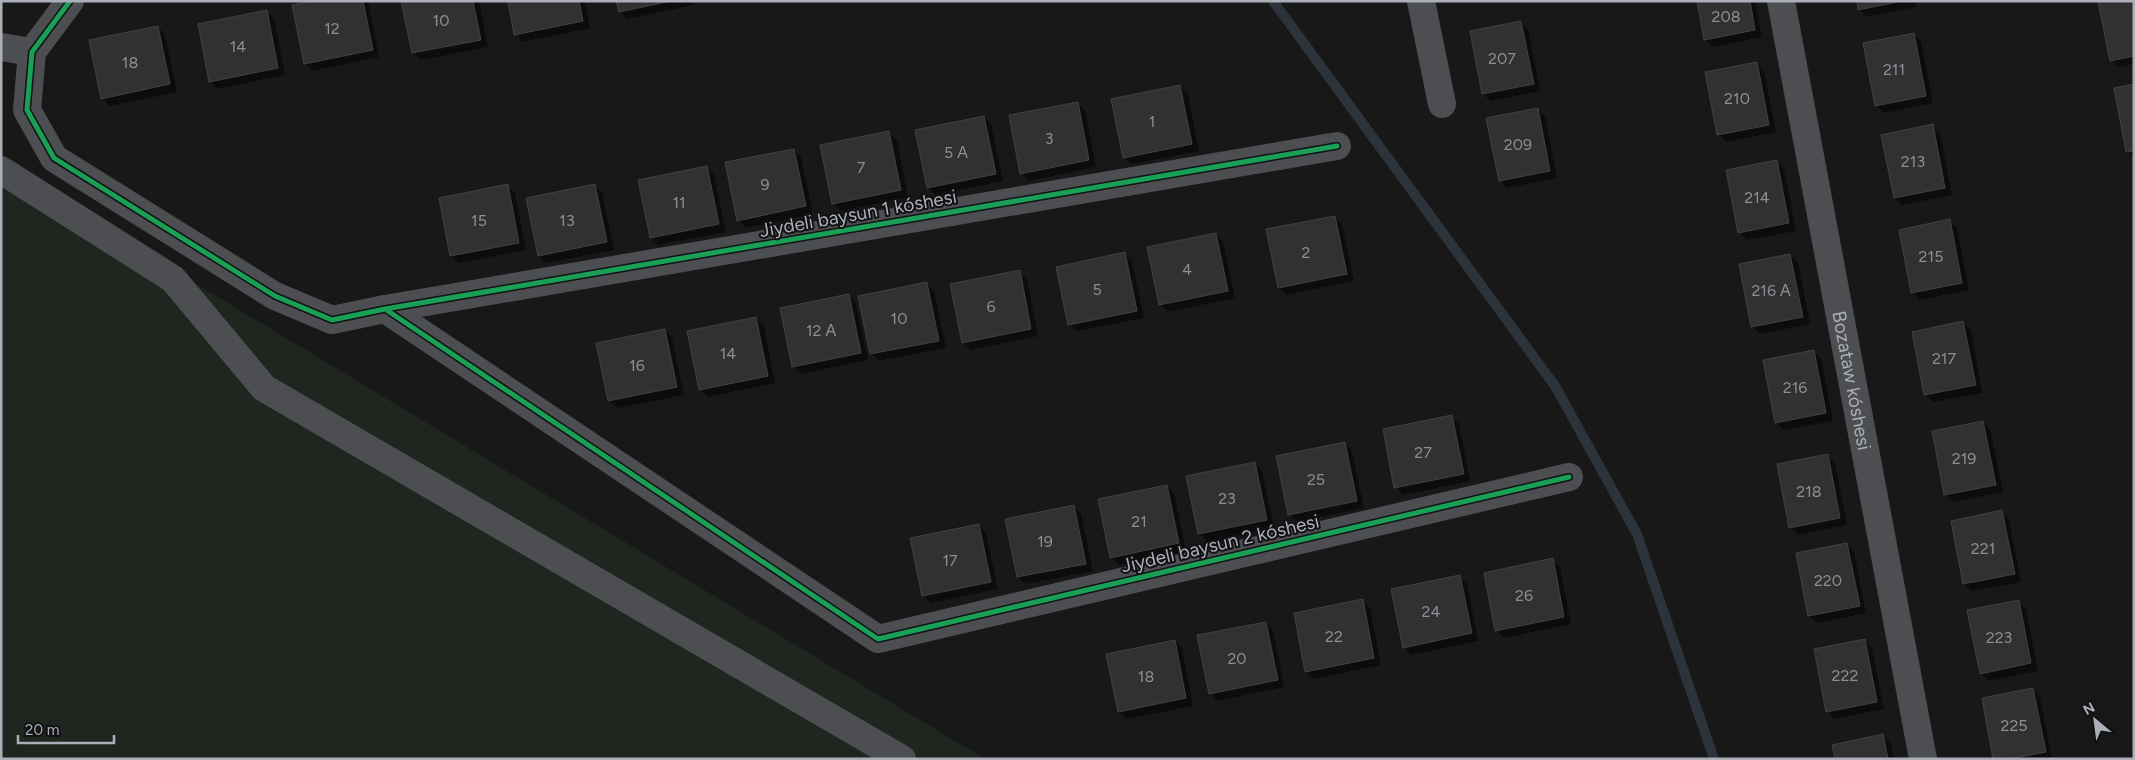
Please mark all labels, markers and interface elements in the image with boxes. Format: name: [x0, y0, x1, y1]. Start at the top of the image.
house number: 208: [1711, 7, 1741, 26]
house number: 10: [433, 11, 449, 30]
house number: 12: [324, 19, 340, 38]
house number: 14: [230, 37, 246, 56]
house number: 207: [1488, 49, 1516, 68]
house number: 18: [122, 53, 138, 72]
house number: 211: [1883, 60, 1905, 79]
house number: 210: [1724, 89, 1750, 108]
house number: 1: [1149, 112, 1155, 131]
house number: 3: [1045, 129, 1053, 148]
house number: 209: [1504, 135, 1532, 154]
house number: 5 А: [944, 143, 968, 162]
house number: 213: [1901, 152, 1925, 171]
house number: 7: [857, 158, 866, 177]
house number: 9: [760, 175, 770, 194]
street label: Jiydeli baysun 1 kóshesi: [758, 185, 958, 242]
house number: 214: [1744, 188, 1770, 207]
house number: 11: [672, 193, 686, 212]
house number: 15: [471, 211, 487, 230]
house number: 13: [559, 211, 575, 230]
house number: 2: [1302, 243, 1310, 262]
house number: 215: [1919, 247, 1943, 266]
house number: 4: [1182, 260, 1192, 279]
house number: 5: [1092, 280, 1102, 299]
house number: 216 А: [1751, 281, 1791, 300]
house number: 6: [986, 297, 996, 316]
house number: 10: [891, 309, 907, 328]
street label: Bozataw kóshesi: [1827, 309, 1876, 452]
house number: 12 А: [806, 321, 836, 340]
house number: 14: [720, 344, 736, 363]
house number: 217: [1932, 349, 1956, 368]
house number: 16: [629, 356, 645, 375]
house number: 216: [1783, 378, 1807, 397]
house number: 27: [1414, 443, 1432, 462]
house number: 219: [1952, 449, 1976, 468]
house number: 25: [1307, 470, 1325, 489]
house number: 218: [1796, 482, 1822, 501]
house number: 23: [1218, 489, 1236, 508]
street label: Jiydeli baysun 2 kóshesi: [1119, 509, 1321, 577]
house number: 21: [1131, 512, 1147, 531]
house number: 19: [1037, 532, 1053, 551]
house number: 221: [1971, 539, 1995, 558]
house number: 17: [942, 551, 958, 570]
house number: 220: [1814, 571, 1842, 590]
house number: 26: [1515, 586, 1533, 605]
house number: 24: [1422, 602, 1440, 621]
house number: 22: [1325, 627, 1343, 646]
house number: 223: [1986, 628, 2012, 647]
house number: 20: [1227, 649, 1247, 668]
house number: 222: [1832, 666, 1858, 685]
house number: 18: [1138, 667, 1154, 686]
north arrow: [2070, 695, 2120, 745]
text: N: [2080, 699, 2098, 719]
scale bar: [18, 712, 114, 744]
house number: 225: [2000, 716, 2028, 735]
text: 20 m: [25, 721, 59, 739]

